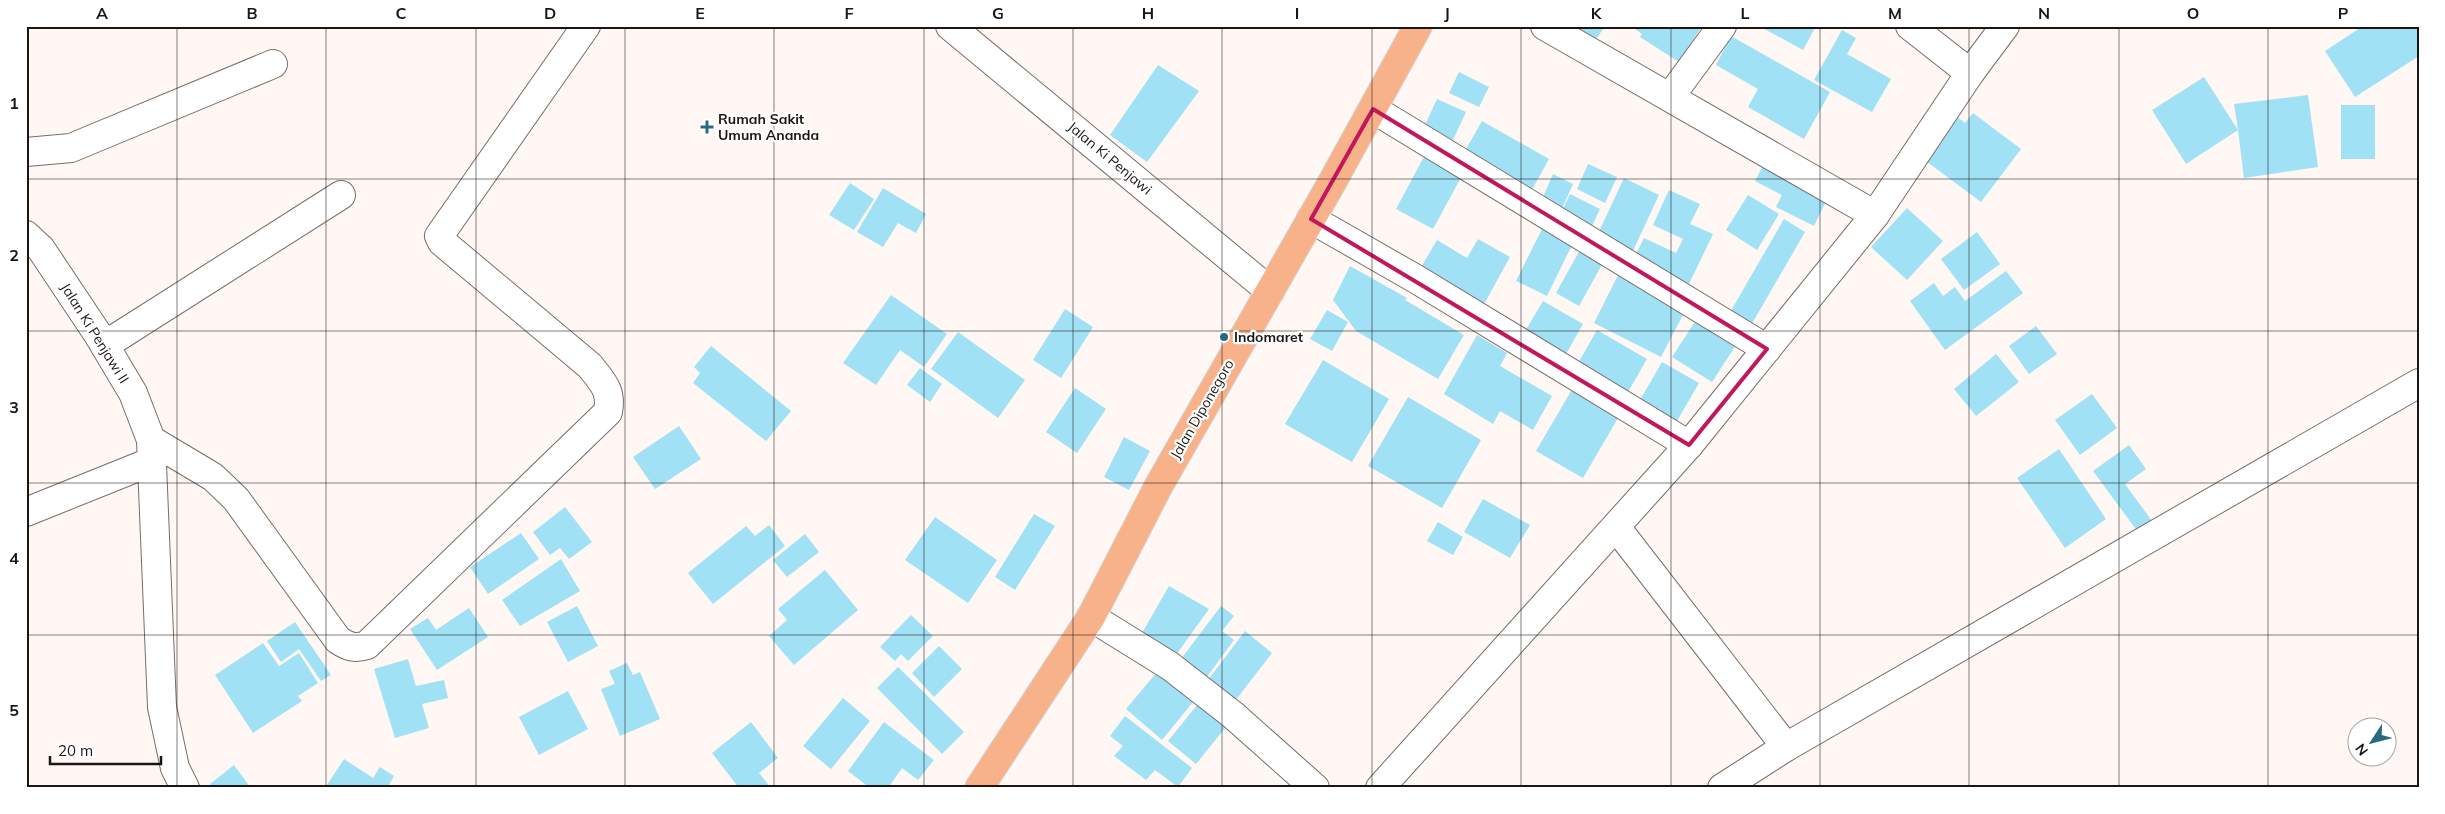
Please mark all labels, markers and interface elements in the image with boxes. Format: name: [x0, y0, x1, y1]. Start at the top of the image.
text: A: [96, 3, 108, 23]
text: B: [246, 3, 258, 23]
text: C: [396, 3, 407, 23]
text: D: [544, 3, 556, 23]
text: E: [695, 3, 705, 23]
text: F: [844, 3, 854, 23]
text: G: [992, 3, 1004, 23]
text: H: [1142, 3, 1154, 23]
text: I: [1295, 3, 1299, 23]
text: J: [1444, 3, 1450, 23]
text: K: [1591, 3, 1603, 23]
text: L: [1741, 3, 1750, 23]
text: M: [1888, 3, 1902, 23]
text: N: [2038, 3, 2050, 23]
text: O: [2187, 3, 2199, 23]
text: P: [2338, 3, 2349, 23]
text: 1: [9, 93, 19, 113]
place label: Rumah Sakit Umum Ananda: [718, 110, 819, 144]
street label: Jalan Ki Penjawi: [1064, 118, 1156, 198]
marker: Rumah Sakit Umum Ananda: [700, 120, 714, 134]
text: 2: [9, 245, 19, 265]
street label: Jalan Ki Penjawi II: [57, 279, 133, 387]
place label: Indomaret: [1234, 328, 1304, 346]
marker: Indomaret: [1218, 331, 1230, 343]
street label: Jalan Diponegoro: [1166, 356, 1238, 462]
text: 3: [9, 397, 19, 417]
text: 4: [9, 548, 19, 568]
text: 5: [9, 700, 19, 720]
north arrow: [2348, 716, 2398, 766]
scale bar: [50, 734, 161, 766]
text: N: [2351, 740, 2372, 759]
text: 20 m: [58, 741, 93, 760]

